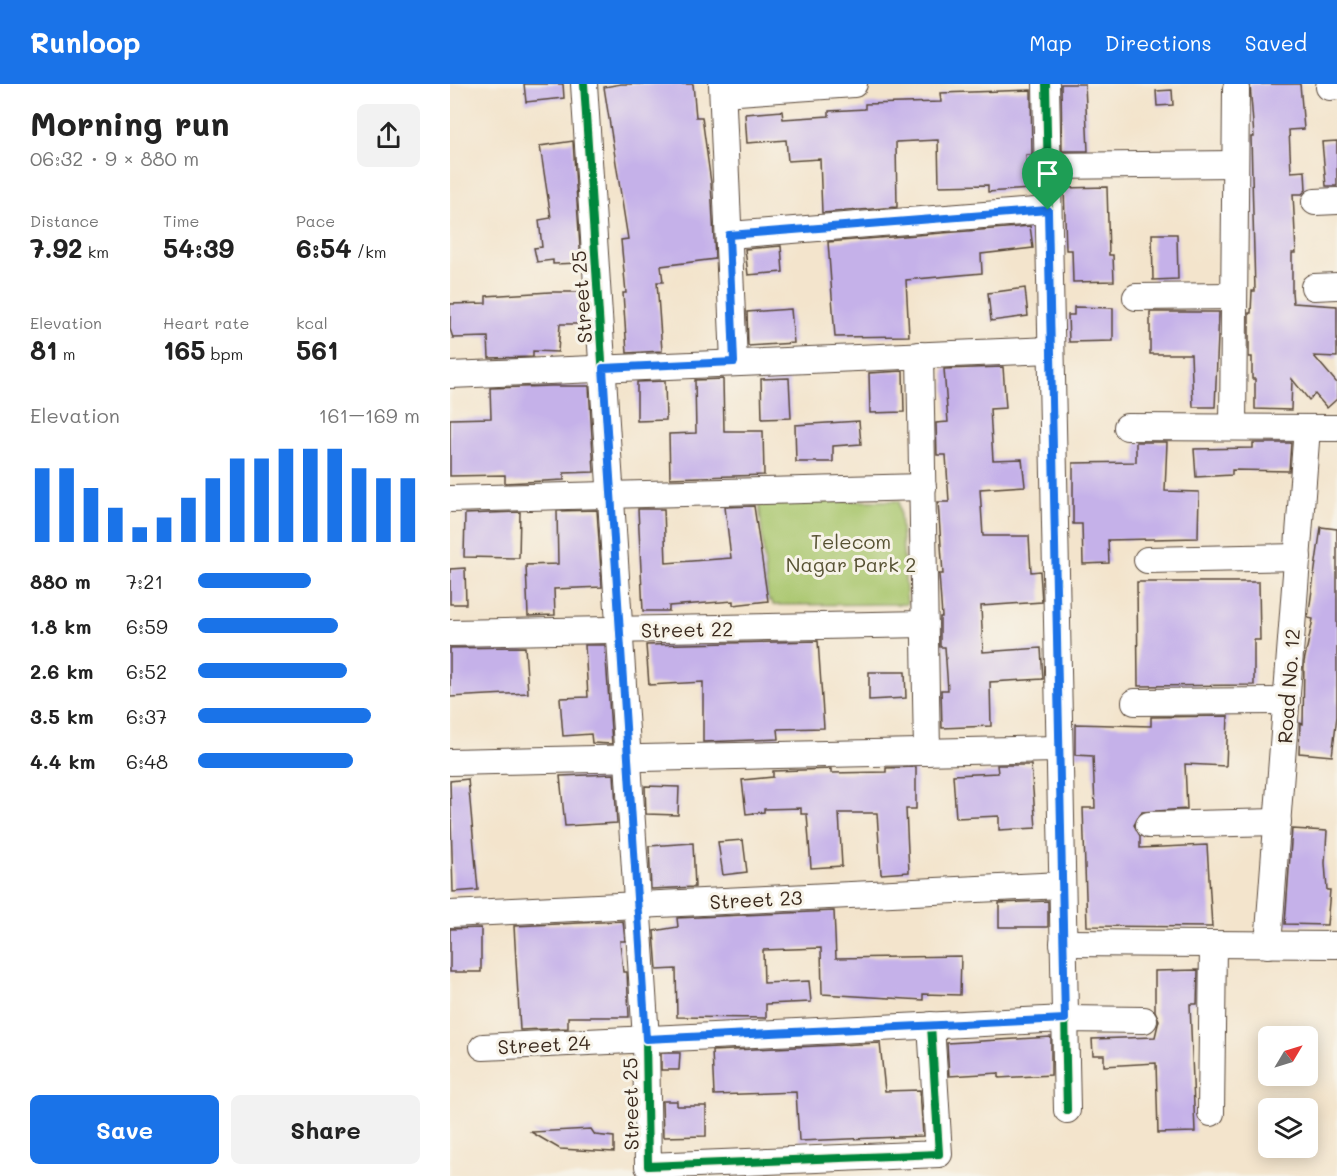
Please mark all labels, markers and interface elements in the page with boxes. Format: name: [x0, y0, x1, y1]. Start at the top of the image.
text: Runloop: [30, 24, 141, 60]
text: Map: [1029, 29, 1072, 56]
text: Directions: [1105, 29, 1212, 56]
text: Saved: [1245, 29, 1307, 56]
text: Morning run: [30, 101, 230, 144]
button: share: [357, 104, 420, 167]
text: 06:32 · 9 × 880 m: [30, 145, 199, 171]
pin: [1022, 148, 1073, 210]
icon: arrive: [1031, 157, 1064, 190]
text: Distance: [30, 210, 99, 231]
text: Time: [163, 210, 199, 231]
text: Pace: [296, 210, 335, 231]
text: 7.92: [30, 231, 83, 265]
text: 54:39: [163, 231, 234, 265]
text: 6:54: [296, 231, 352, 265]
text: km: [83, 241, 109, 262]
text: /km: [352, 241, 386, 262]
street label: Street 25: [565, 250, 597, 344]
text: Elevation: [30, 312, 102, 333]
text: Heart rate: [163, 312, 249, 333]
text: kcal: [296, 312, 328, 333]
text: 81: [30, 333, 58, 367]
text: 165: [163, 333, 205, 367]
text: 561: [296, 333, 338, 367]
text: m: [58, 343, 76, 364]
text: bpm: [205, 343, 243, 364]
text: Elevation: [30, 402, 120, 428]
text: 161–169 m: [318, 402, 420, 428]
park label: Telecom Nagar Park 2: [786, 528, 916, 577]
text: 880 m: [30, 568, 91, 594]
text: 7:21: [126, 568, 163, 594]
text: 1.8 km: [30, 613, 91, 639]
text: 6:59: [126, 613, 168, 639]
street label: Street 22: [641, 615, 733, 643]
street label: Road No. 12: [1271, 628, 1305, 744]
text: 2.6 km: [30, 658, 93, 684]
text: 6:52: [126, 658, 167, 684]
text: 3.5 km: [30, 703, 94, 729]
text: 6:37: [126, 703, 167, 729]
text: 4.4 km: [30, 748, 95, 774]
text: 6:48: [126, 748, 168, 774]
street label: Street 23: [709, 884, 803, 914]
north arrow: [1258, 1026, 1318, 1086]
map controls: [1258, 1026, 1318, 1158]
street label: Street 24: [497, 1029, 591, 1059]
street label: Street 25: [616, 1057, 644, 1151]
button: Save: [30, 1095, 219, 1164]
button: Share: [231, 1095, 420, 1164]
button: layers: [1258, 1098, 1318, 1158]

